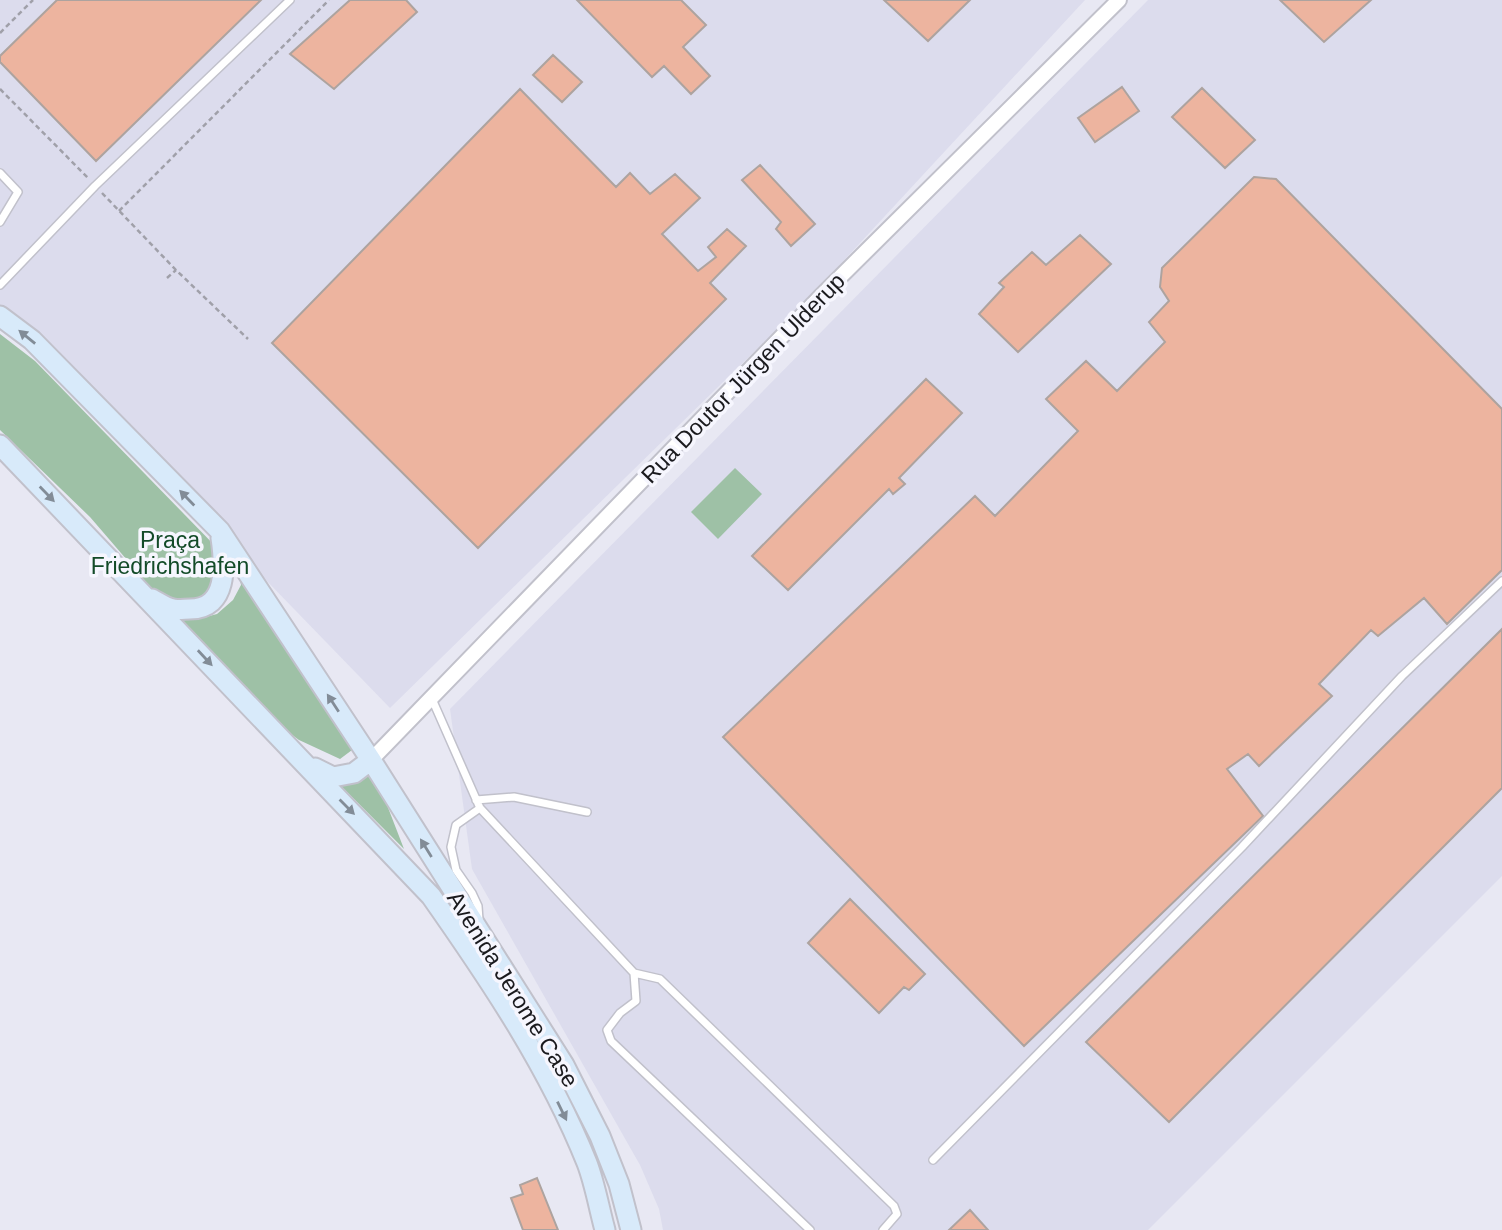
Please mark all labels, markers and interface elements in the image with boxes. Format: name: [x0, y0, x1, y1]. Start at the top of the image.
street label: Rua Doutor Jürgen Ulderup: [636, 268, 850, 488]
one-way arrow: [19, 329, 37, 344]
one-way arrow: [39, 485, 55, 502]
one-way arrow: [180, 490, 196, 507]
park label: Praça Friedrichshafen: [91, 527, 249, 579]
one-way arrow: [196, 650, 213, 667]
one-way arrow: [327, 693, 340, 713]
one-way arrow: [339, 798, 355, 815]
one-way arrow: [419, 839, 432, 858]
street label: Avenida Jerome Case: [442, 886, 584, 1092]
one-way arrow: [556, 1101, 568, 1121]

